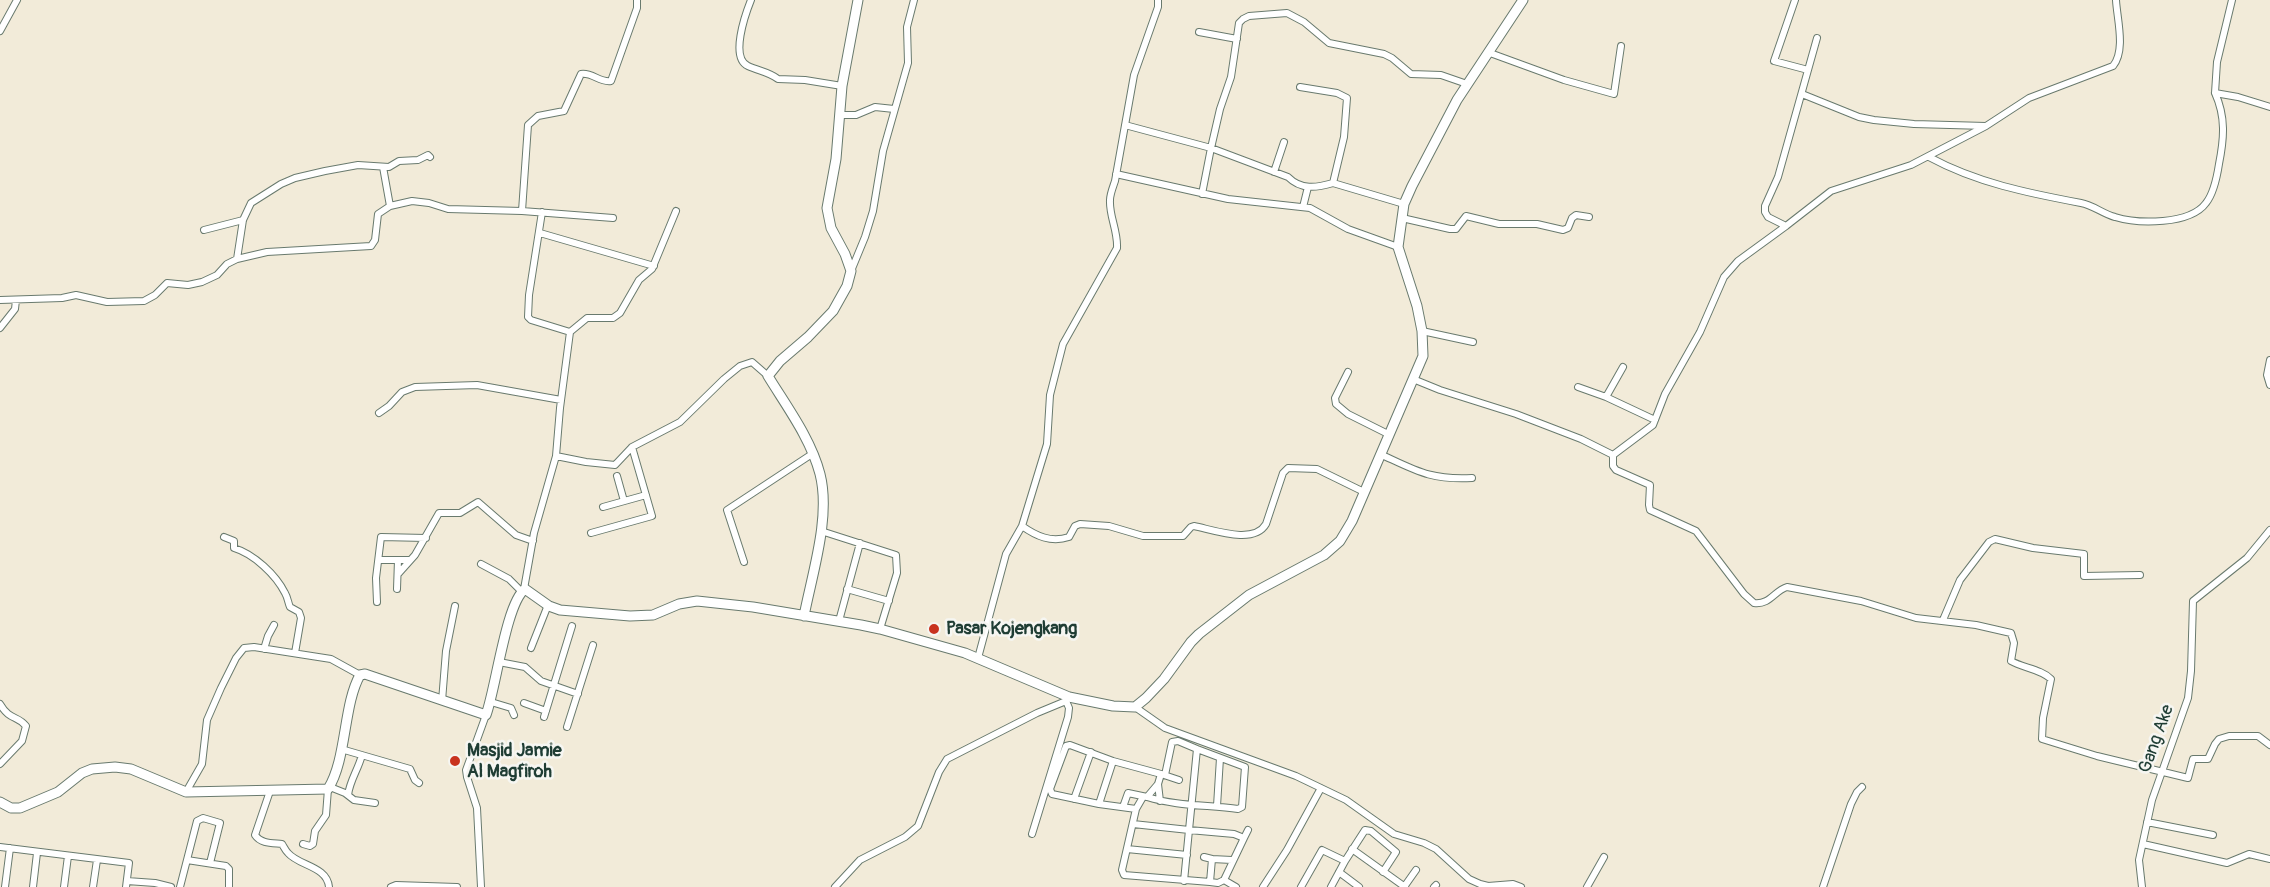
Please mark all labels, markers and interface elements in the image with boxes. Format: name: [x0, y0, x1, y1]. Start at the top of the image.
place label: Pasar Kojengkang: [946, 618, 1077, 640]
marker: Pasar Kojengkang: [927, 622, 941, 636]
street label: Gang Ake: [2135, 702, 2179, 776]
place label: Masjid Jamie Al Magfiroh: [467, 740, 561, 783]
marker: Masjid Jamie Al Magfiroh: [448, 754, 462, 768]

